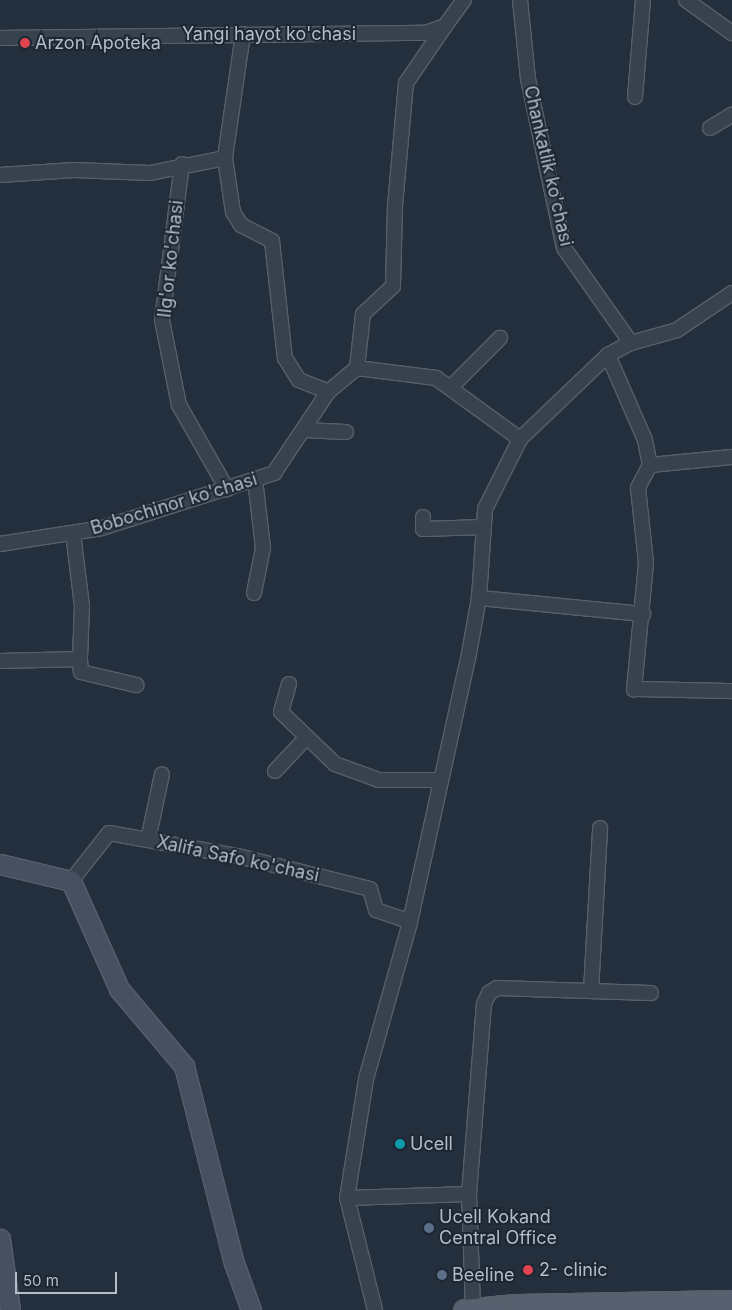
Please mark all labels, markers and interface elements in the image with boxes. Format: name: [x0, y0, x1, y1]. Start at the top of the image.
street label: Yangi hayot ko'chasi: [182, 23, 356, 45]
place label: Arzon Apoteka: [35, 32, 161, 54]
marker: Arzon Apoteka: [19, 37, 31, 49]
street label: Chankatlik ko'chasi: [519, 84, 577, 248]
street label: Ilg'or ko'chasi: [154, 199, 188, 319]
street label: Bobochinor ko'chasi: [88, 468, 260, 540]
street label: Xalifa Safo ko'chasi: [155, 831, 321, 887]
place label: Ucell: [410, 1133, 453, 1155]
marker: Ucell: [394, 1138, 406, 1150]
place label: Ucell Kokand Central Office: [439, 1207, 557, 1250]
marker: Ucell Kokand Central Office: [423, 1222, 435, 1234]
place label: 2- clinic: [539, 1259, 608, 1281]
scale bar: [18, 1262, 120, 1294]
marker: 2- clinic: [521, 1263, 535, 1277]
place label: Beeline: [452, 1264, 515, 1286]
marker: Beeline: [436, 1269, 448, 1281]
text: 50 m: [23, 1271, 59, 1290]

